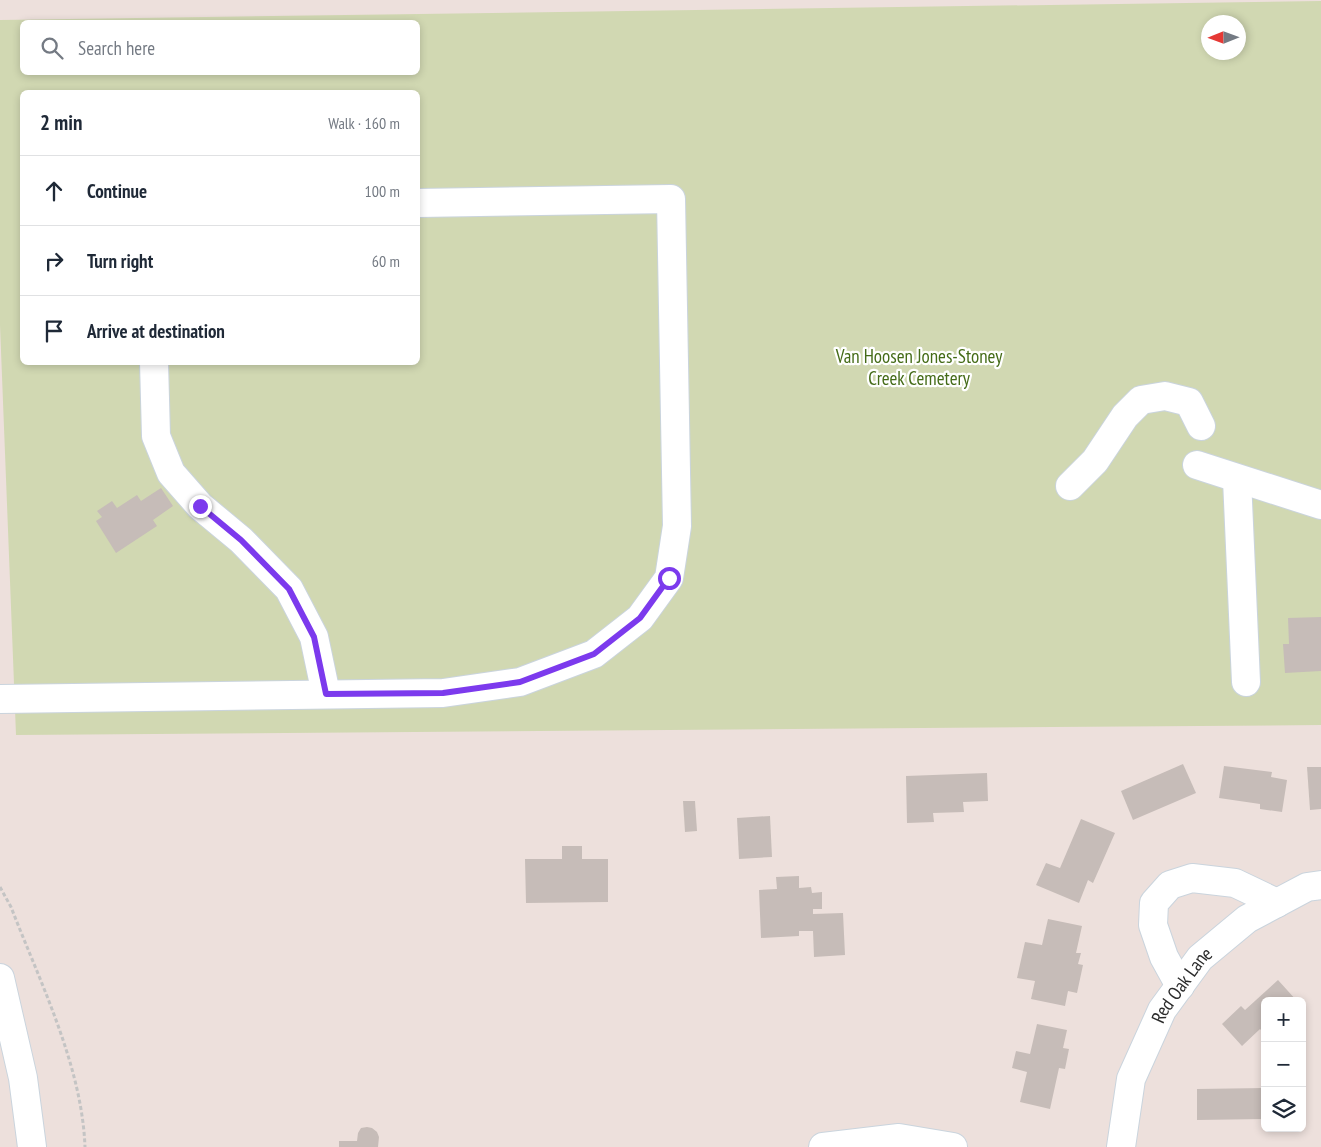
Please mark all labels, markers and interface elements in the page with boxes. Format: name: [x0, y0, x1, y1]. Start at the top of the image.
north arrow: [1201, 15, 1246, 60]
search box: [20, 20, 420, 75]
icon: search: [38, 34, 66, 62]
text: Search here: [78, 36, 155, 60]
text: 2 min: [40, 109, 82, 136]
text: Walk · 160 m: [328, 113, 400, 133]
icon: ahead: [40, 177, 68, 205]
text: Continue: [87, 179, 147, 203]
text: 100 m: [365, 181, 400, 201]
icon: right: [40, 247, 68, 275]
text: Turn right: [87, 249, 153, 273]
text: 60 m: [372, 251, 400, 271]
icon: arrive: [40, 317, 68, 345]
text: Arrive at destination: [87, 319, 225, 343]
park label: Van Hoosen Jones-Stoney Creek Cemetery: [835, 344, 1003, 390]
route end: [189, 495, 212, 518]
route start: [658, 567, 681, 590]
street label: Red Oak Lane: [1146, 941, 1217, 1027]
map controls: [1261, 997, 1306, 1132]
button: +: [1261, 997, 1306, 1042]
button: −: [1261, 1042, 1306, 1087]
button: layers: [1261, 1087, 1306, 1132]

